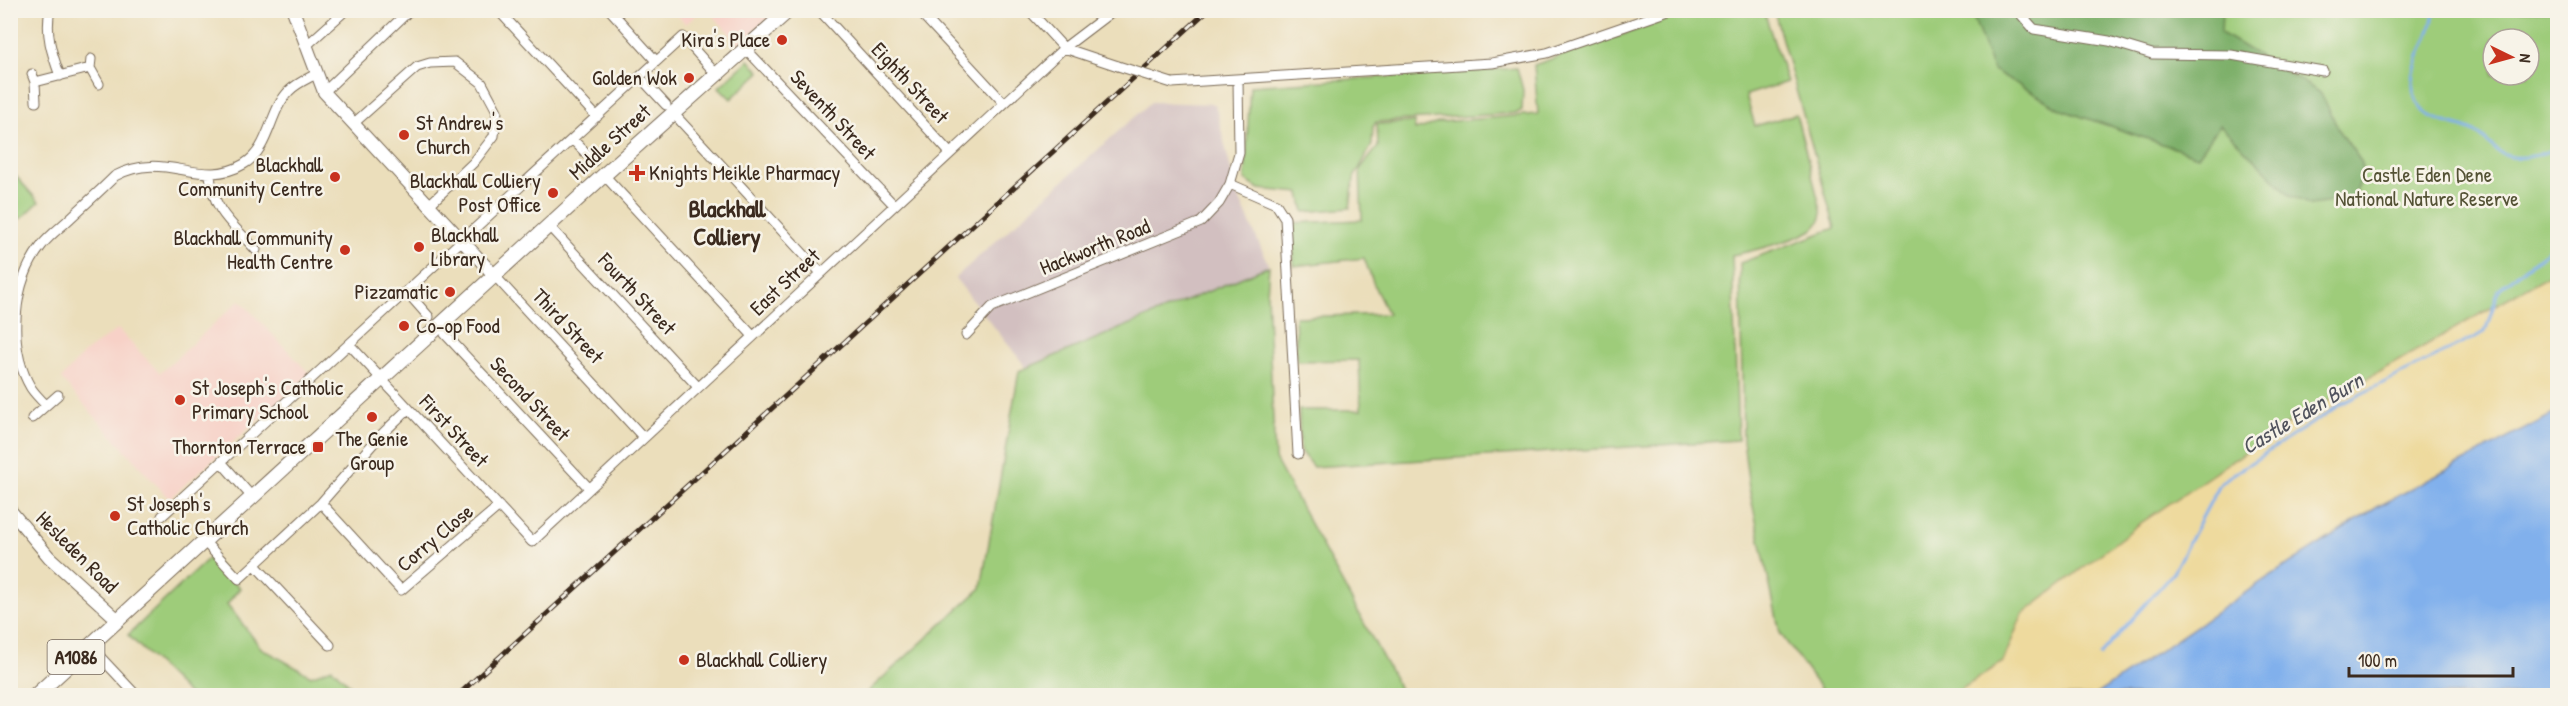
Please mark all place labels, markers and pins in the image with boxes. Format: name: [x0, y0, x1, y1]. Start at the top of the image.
place label: Kira's Place: [681, 25, 770, 54]
marker: Kira's Place: [775, 33, 789, 47]
place label: Golden Wok: [592, 63, 677, 92]
marker: Golden Wok: [682, 71, 696, 85]
place label: St Andrew's Church: [416, 108, 503, 161]
marker: St Andrew's Church: [397, 128, 411, 142]
place label: Blackhall Community Centre: [178, 150, 324, 203]
place label: Knights Meikle Pharmacy: [649, 158, 840, 187]
place label: Blackhall Colliery Post Office: [410, 166, 541, 219]
marker: Knights Meikle Pharmacy: [630, 166, 644, 180]
marker: Blackhall Community Centre: [328, 170, 342, 184]
marker: Blackhall Colliery Post Office: [546, 186, 560, 200]
place label: Blackhall Library: [431, 220, 499, 273]
place label: Blackhall Community Health Centre: [174, 223, 333, 276]
marker: Blackhall Library: [412, 240, 426, 254]
marker: Blackhall Community Health Centre: [338, 243, 352, 257]
place label: Pizzamatic: [354, 277, 439, 306]
marker: Pizzamatic: [443, 285, 457, 299]
place label: Co-op Food: [416, 311, 500, 340]
marker: Co-op Food: [397, 319, 411, 333]
place label: St Joseph's Catholic Primary School: [192, 373, 344, 426]
marker: St Joseph's Catholic Primary School: [173, 393, 187, 407]
marker: The Genie Group: [365, 410, 379, 424]
place label: The Genie Group: [336, 424, 408, 477]
place label: Thornton Terrace: [172, 432, 306, 461]
marker: Thornton Terrace: [311, 440, 325, 454]
place label: St Joseph's Catholic Church: [127, 489, 248, 542]
marker: St Joseph's Catholic Church: [108, 509, 122, 523]
place label: Blackhall Colliery: [696, 645, 827, 674]
marker: Blackhall Colliery: [677, 653, 691, 667]

